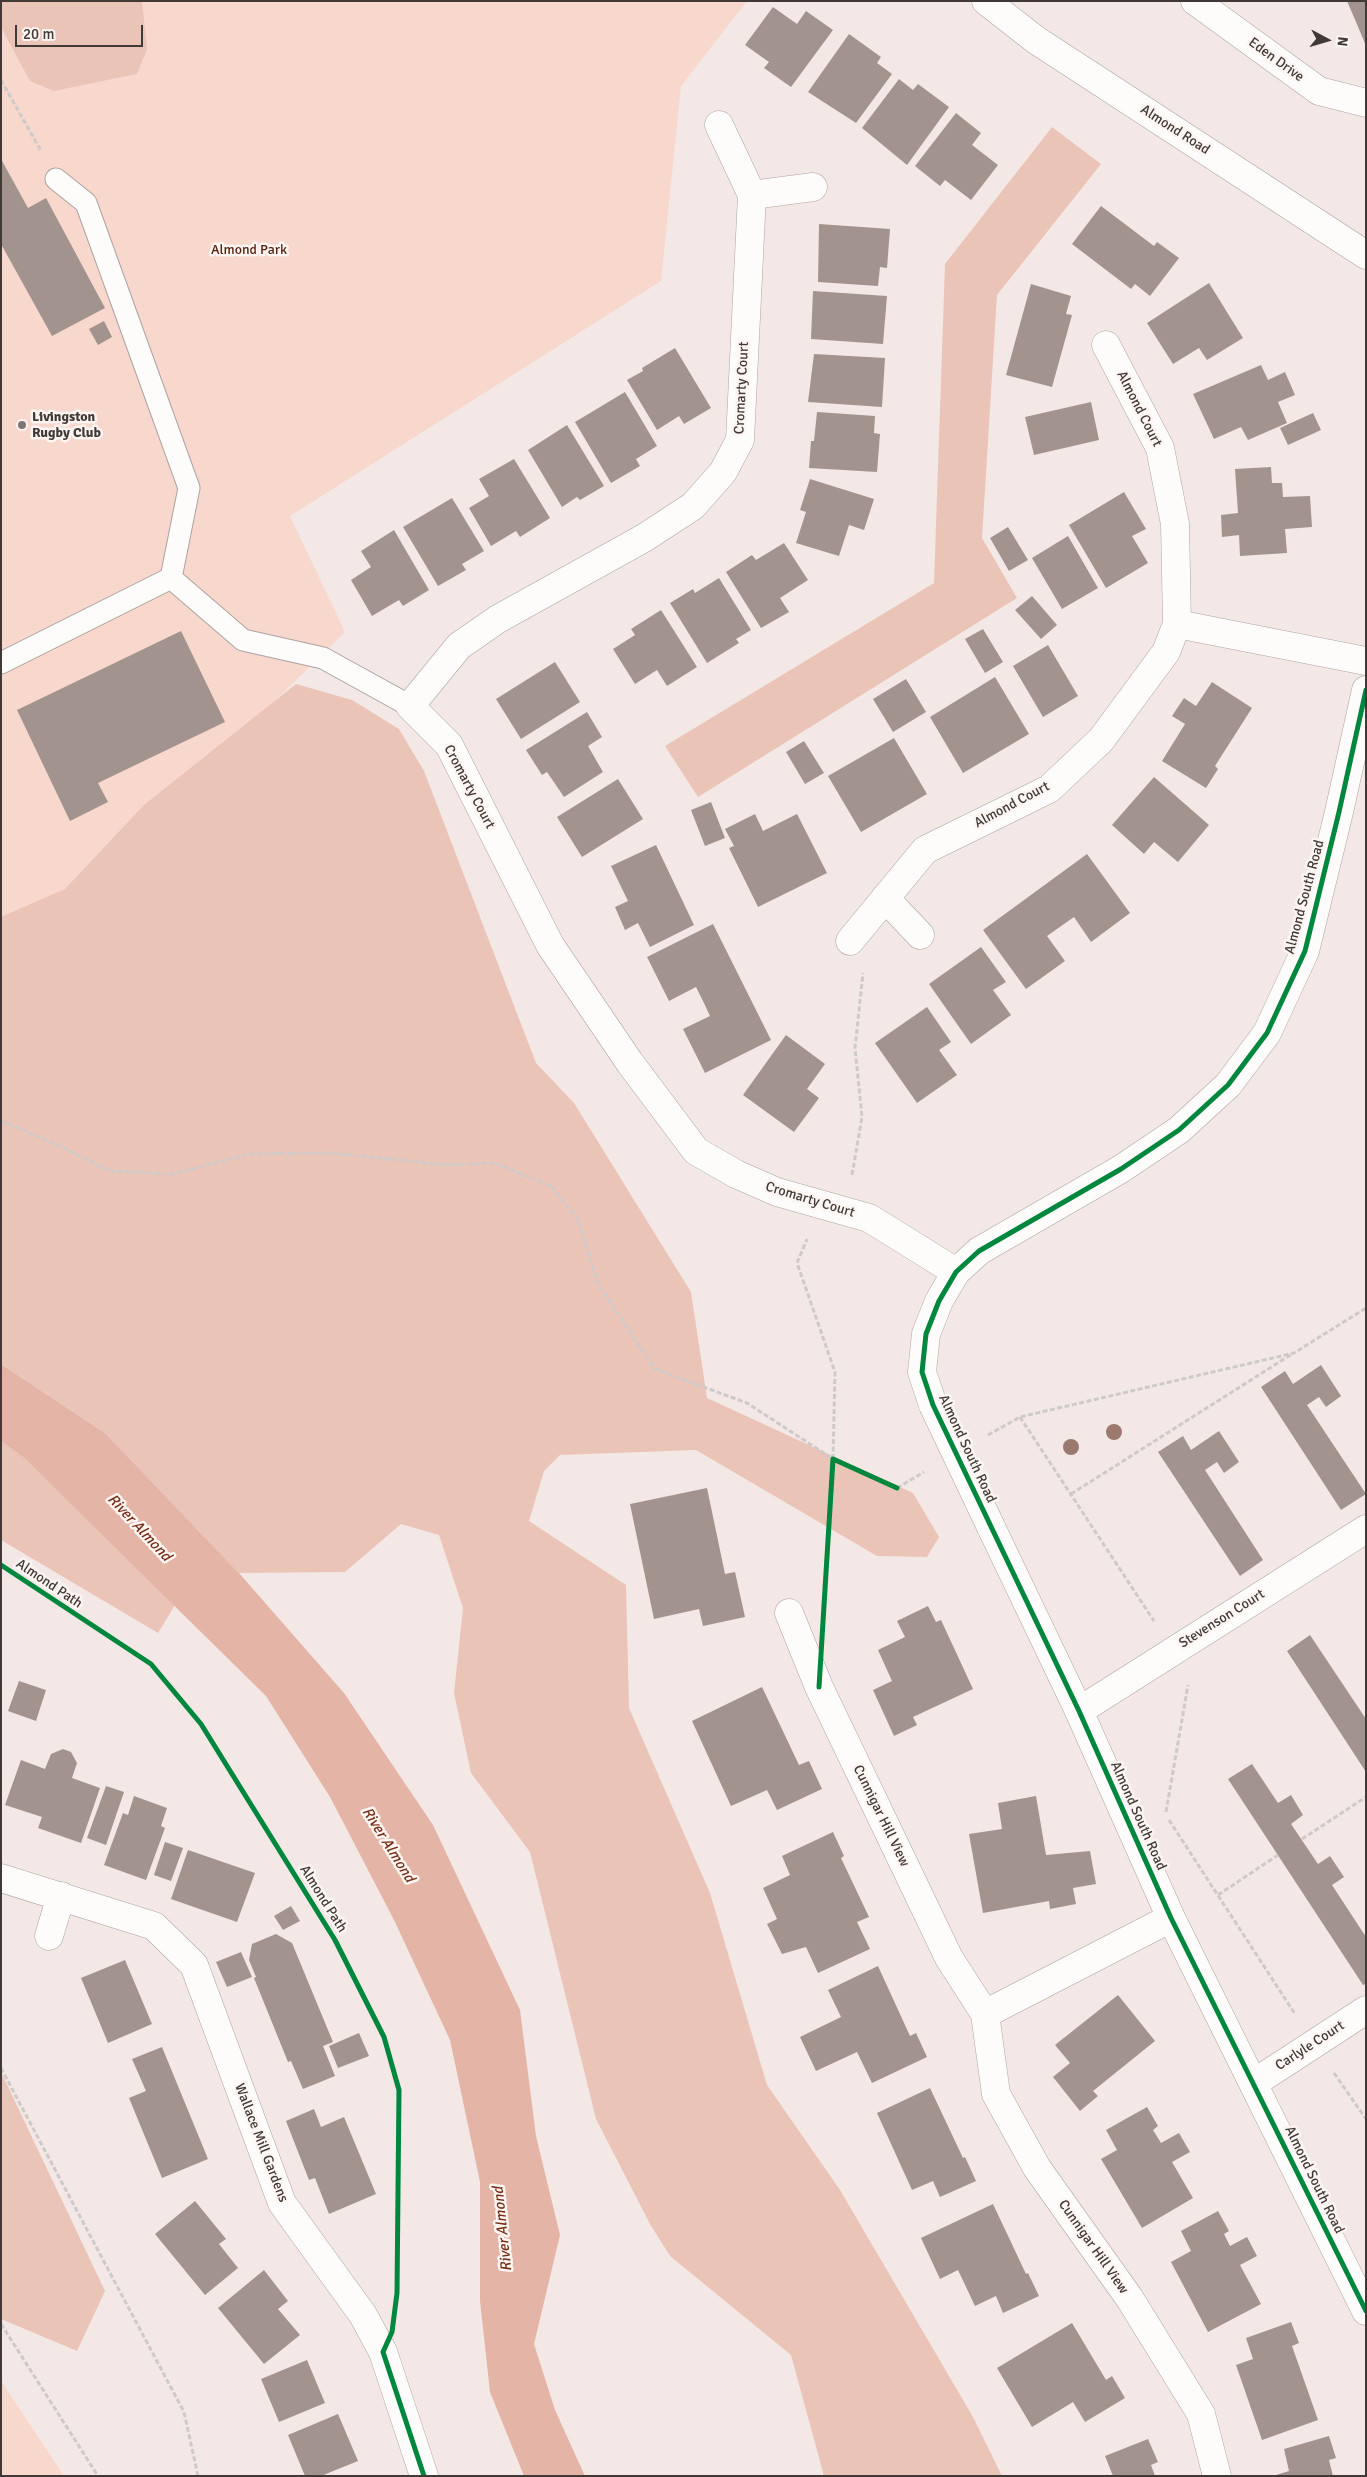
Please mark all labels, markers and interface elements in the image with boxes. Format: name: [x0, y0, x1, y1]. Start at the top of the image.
scale bar: [18, 15, 145, 47]
north arrow: [1302, 15, 1352, 65]
text: 20 m: [23, 25, 54, 43]
street label: Eden Drive: [1245, 34, 1307, 86]
text: N: [1333, 36, 1351, 47]
street label: Almond Road: [1137, 101, 1213, 159]
park label: Almond Park: [211, 242, 287, 258]
street label: Cromarty Court: [731, 341, 753, 435]
street label: Almond Court: [1113, 368, 1165, 450]
place label: Livingston Rugby Club: [32, 409, 101, 442]
marker: Livingston Rugby Club: [16, 419, 28, 431]
street label: Cromarty Court: [440, 742, 498, 832]
street label: Almond Court: [972, 778, 1052, 832]
street label: Almond South Road: [1282, 838, 1328, 956]
street label: Cromarty Court: [763, 1178, 857, 1222]
street label: Almond South Road: [935, 1392, 999, 1506]
water label: River Almond: [103, 1491, 175, 1565]
street label: Almond Path: [13, 1556, 85, 1612]
street label: Stevenson Court: [1176, 1586, 1268, 1652]
street label: Almond South Road: [1106, 1759, 1170, 1873]
street label: Cunnigar Hill View: [849, 1762, 913, 1870]
water label: River Almond: [358, 1804, 418, 1886]
street label: Almond Path: [296, 1862, 350, 1936]
street label: Carlyle Court: [1272, 2018, 1348, 2074]
street label: Wallace Mill Gardens: [231, 2081, 291, 2205]
street label: Almond South Road: [1281, 2124, 1347, 2236]
water label: River Almond: [490, 2186, 516, 2272]
street label: Cunnigar Hill View: [1054, 2197, 1132, 2297]

